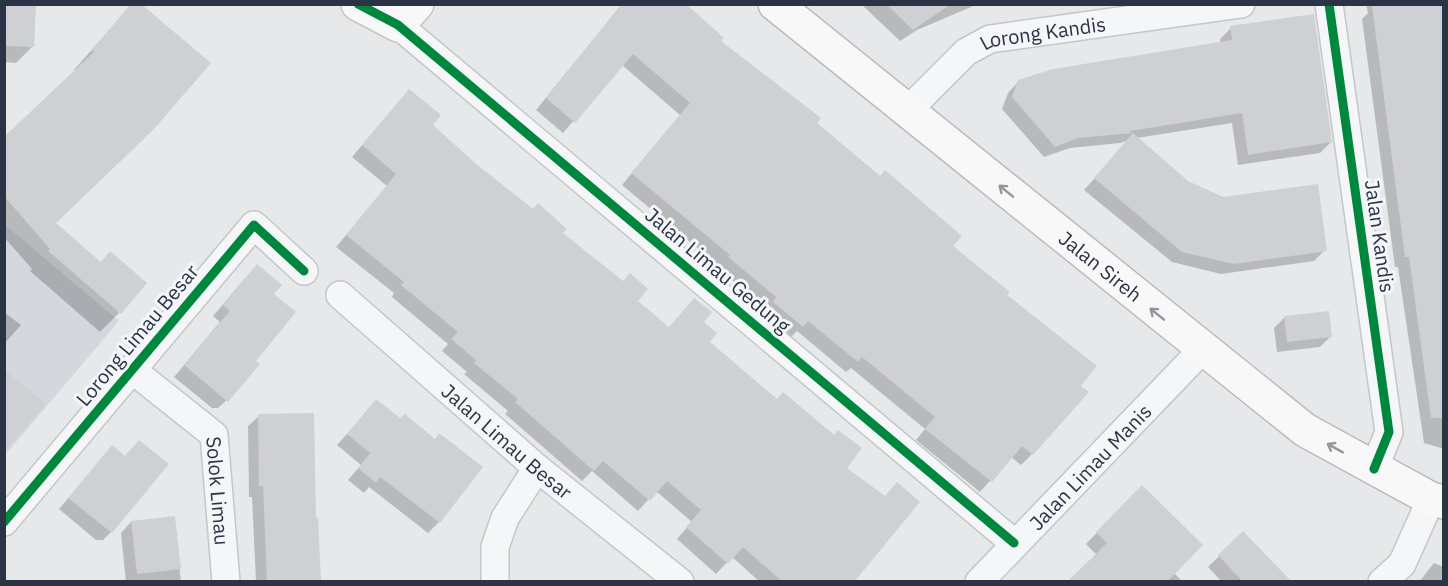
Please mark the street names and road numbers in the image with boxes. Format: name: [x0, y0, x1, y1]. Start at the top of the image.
street label: Lorong Kandis: [975, 10, 1107, 56]
street label: Jalan Kandis: [1359, 178, 1401, 294]
street label: Jalan Limau Gedung: [640, 201, 797, 339]
street label: Jalan Sireh: [1054, 224, 1148, 308]
street label: Lorong Limau Besar: [70, 258, 204, 412]
street label: Jalan Limau Besar: [436, 377, 578, 505]
street label: Jalan Limau Manis: [1023, 398, 1157, 536]
street label: Solok Limau: [201, 435, 236, 546]

